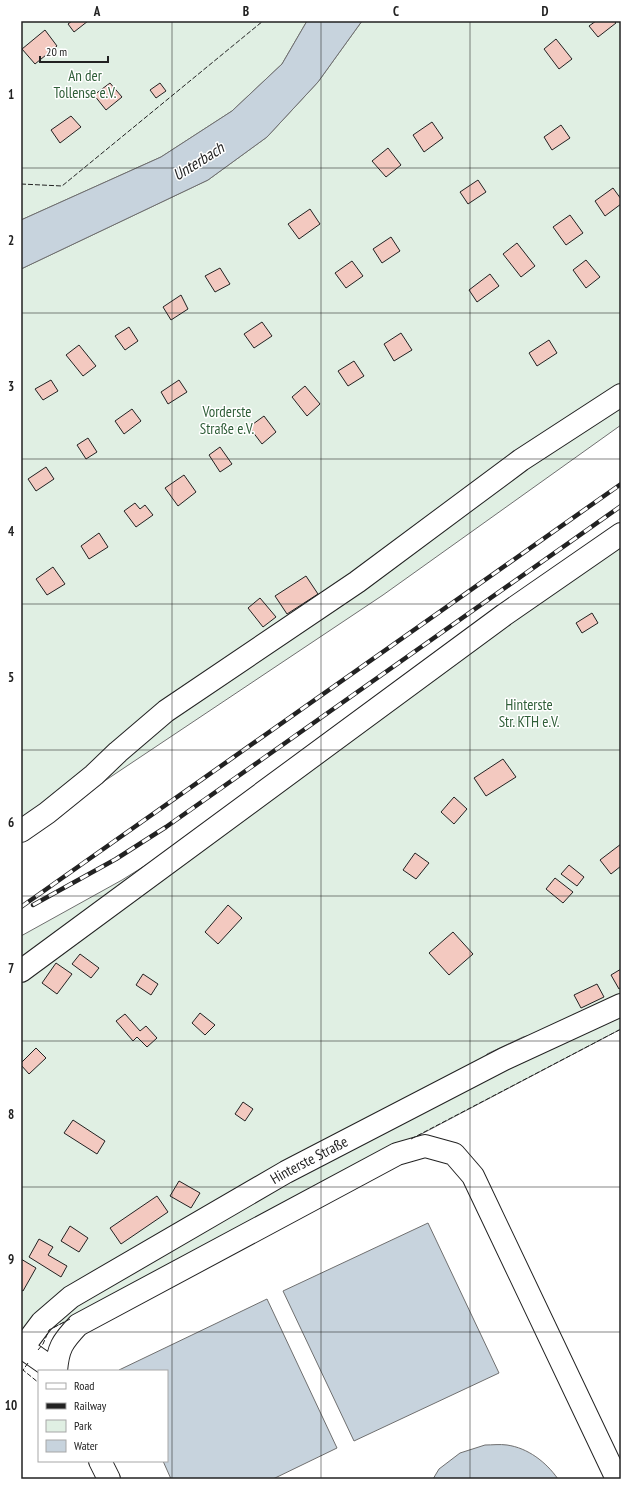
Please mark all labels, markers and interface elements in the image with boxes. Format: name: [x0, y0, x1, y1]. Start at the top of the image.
text: A: [93, 3, 101, 20]
text: B: [243, 3, 249, 20]
text: C: [393, 3, 399, 20]
text: D: [542, 3, 549, 20]
scale bar: [40, 38, 108, 64]
text: 20 m: [46, 44, 67, 59]
park label: An der Tollense e.V.: [54, 66, 117, 102]
text: 1: [8, 86, 14, 103]
water label: Unterbach: [169, 137, 228, 185]
text: 2: [8, 232, 14, 249]
text: 3: [8, 378, 14, 395]
park label: Vorderste Straße e.V.: [200, 402, 255, 438]
text: 4: [8, 523, 15, 540]
text: 5: [8, 669, 14, 686]
park label: Hinterste Str. KTH e.V.: [499, 695, 560, 731]
text: 6: [8, 814, 14, 831]
text: 7: [8, 960, 14, 977]
text: 8: [8, 1106, 14, 1123]
street label: Hinterste Straße: [267, 1132, 351, 1188]
text: 9: [8, 1251, 14, 1268]
legend: [38, 1370, 168, 1462]
text: Road: [74, 1378, 94, 1393]
text: 10: [5, 1397, 17, 1414]
text: Railway: [74, 1398, 107, 1413]
text: Park: [74, 1418, 92, 1433]
text: Water: [74, 1438, 99, 1453]

